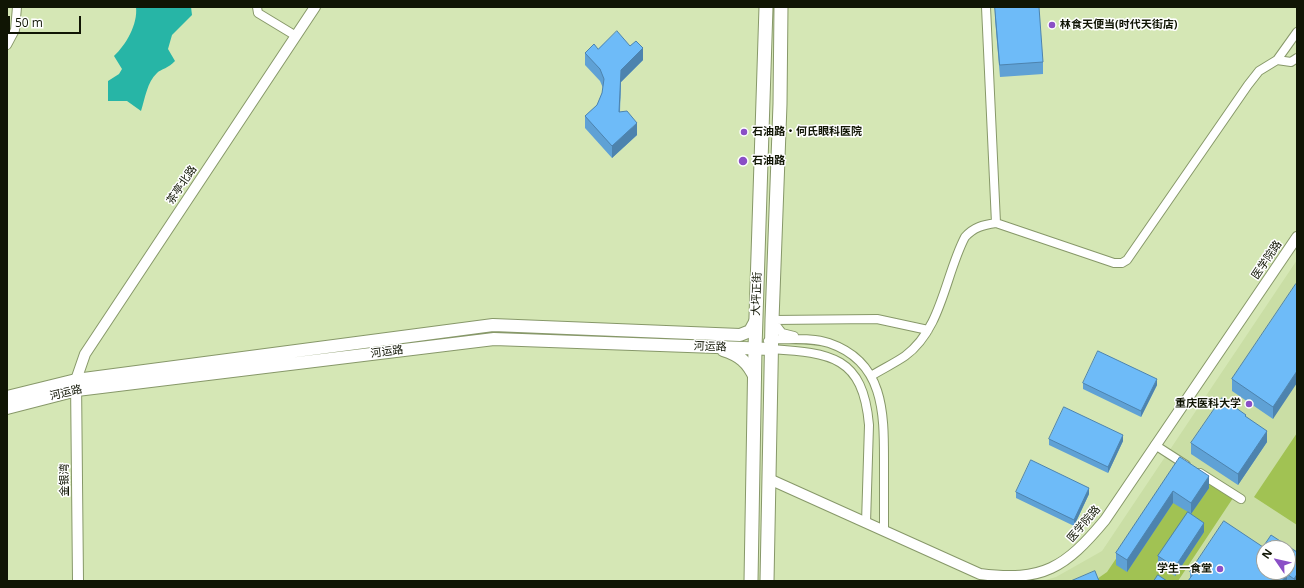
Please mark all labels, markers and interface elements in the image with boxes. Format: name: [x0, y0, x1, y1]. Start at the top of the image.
scale bar: [10, 8, 83, 34]
text: 50 m: [15, 14, 43, 31]
place label: 林食天便当(时代天街店): [1060, 18, 1177, 32]
marker: 林食天便当(时代天街店): [1047, 20, 1057, 30]
place label: 石油路‧何氏眼科医院: [752, 125, 862, 139]
marker: 石油路‧何氏眼科医院: [739, 127, 749, 137]
place label: 石油路: [752, 154, 785, 168]
marker: 石油路: [737, 155, 749, 167]
street label: 茶亭北路: [164, 163, 200, 207]
street label: 医学院路: [1249, 238, 1285, 282]
street label: 大坪正街: [750, 272, 764, 316]
street label: 河运路: [693, 340, 727, 354]
street label: 河运路: [370, 343, 404, 361]
street label: 河运路: [48, 383, 84, 403]
place label: 重庆医科大学: [1175, 397, 1241, 411]
marker: 重庆医科大学: [1244, 399, 1254, 409]
street label: 金银湾: [58, 464, 72, 496]
street label: 医学院路: [1065, 503, 1103, 545]
north arrow: [1256, 540, 1296, 580]
text: N: [1258, 546, 1275, 561]
place label: 学生一食堂: [1157, 562, 1212, 576]
marker: 学生一食堂: [1215, 564, 1225, 574]

